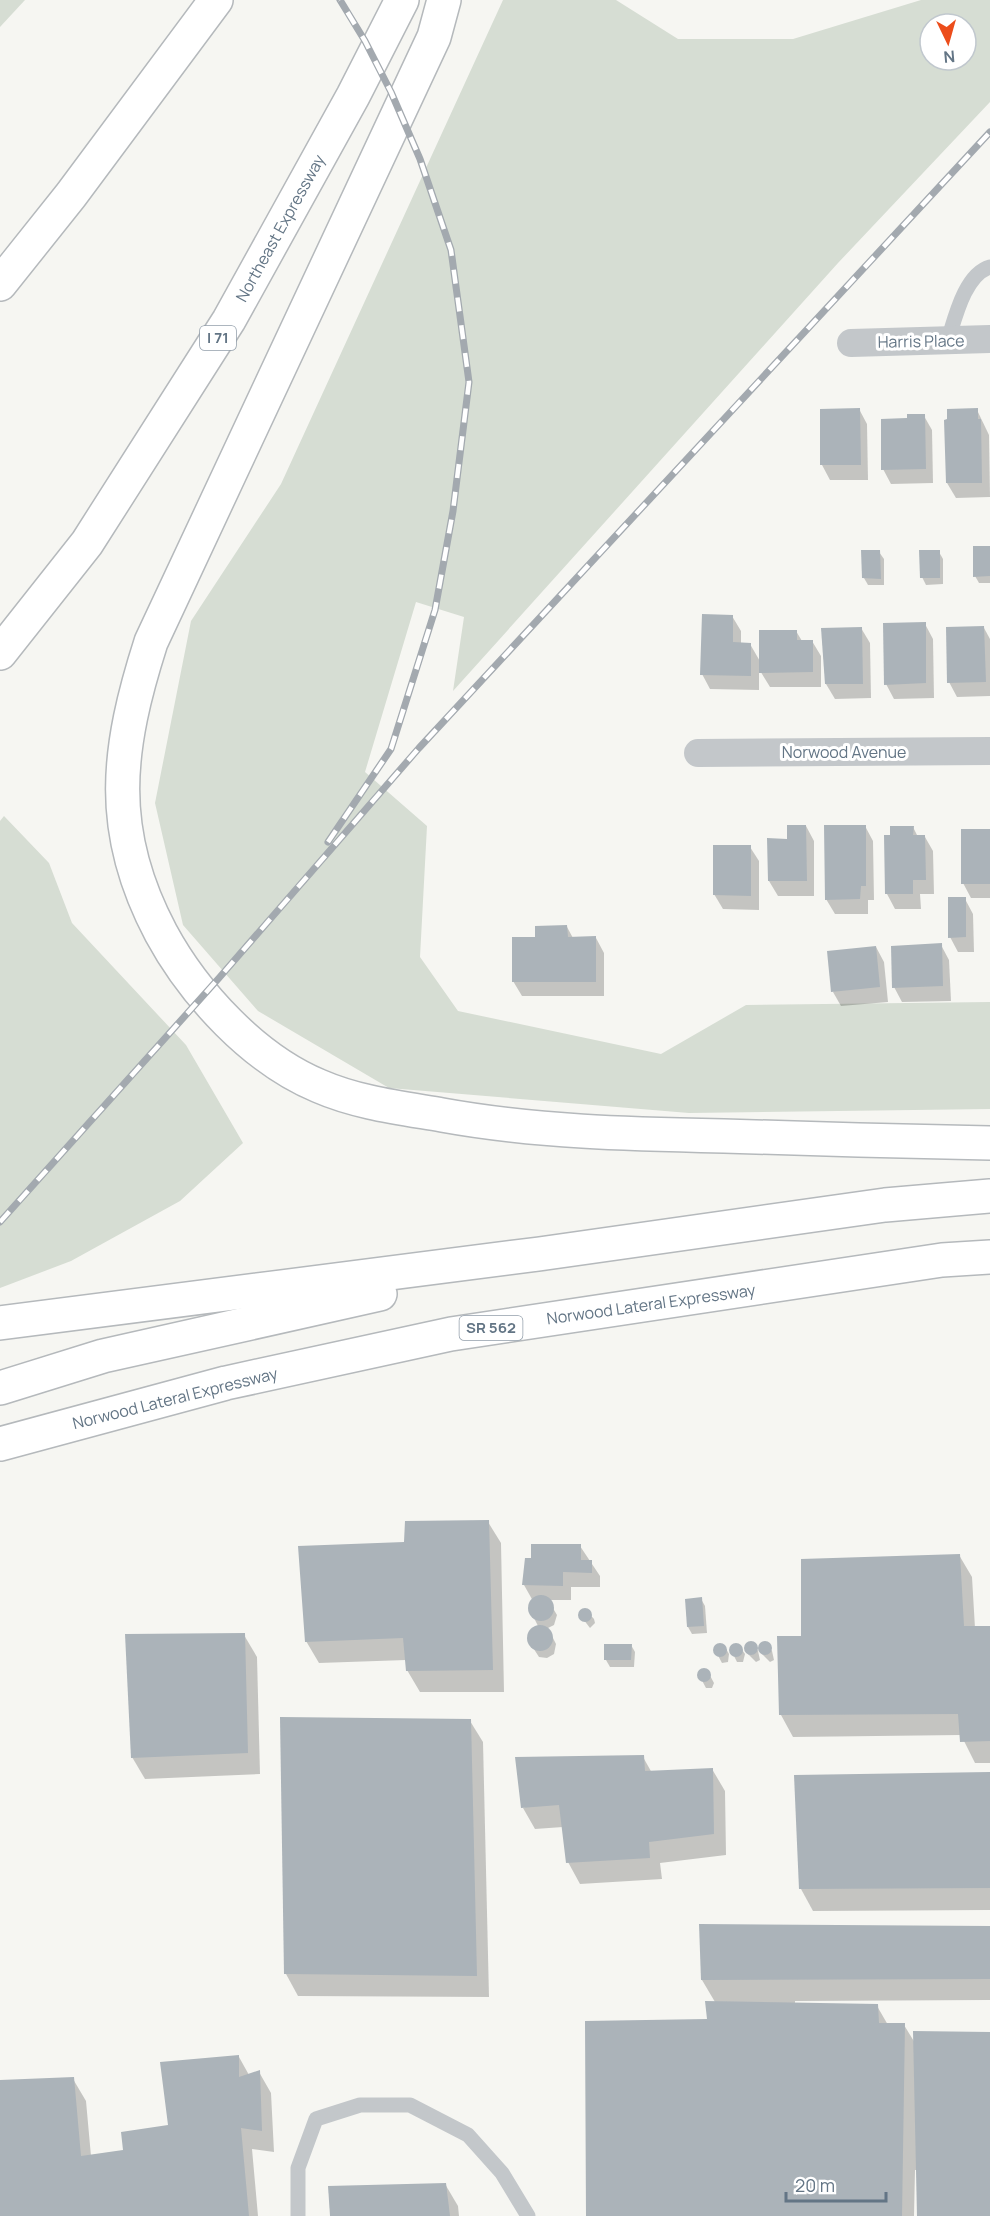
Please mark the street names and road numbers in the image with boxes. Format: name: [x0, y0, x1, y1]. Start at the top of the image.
street label: Northeast Expressway: [230, 150, 330, 306]
road number: I 71: [200, 326, 236, 350]
street label: Harris Place: [877, 329, 965, 353]
street label: Norwood Avenue: [782, 741, 906, 763]
street label: Norwood Lateral Expressway: [545, 1278, 757, 1330]
road number: SR 562: [460, 1316, 522, 1340]
street label: Norwood Lateral Expressway: [70, 1362, 280, 1434]

